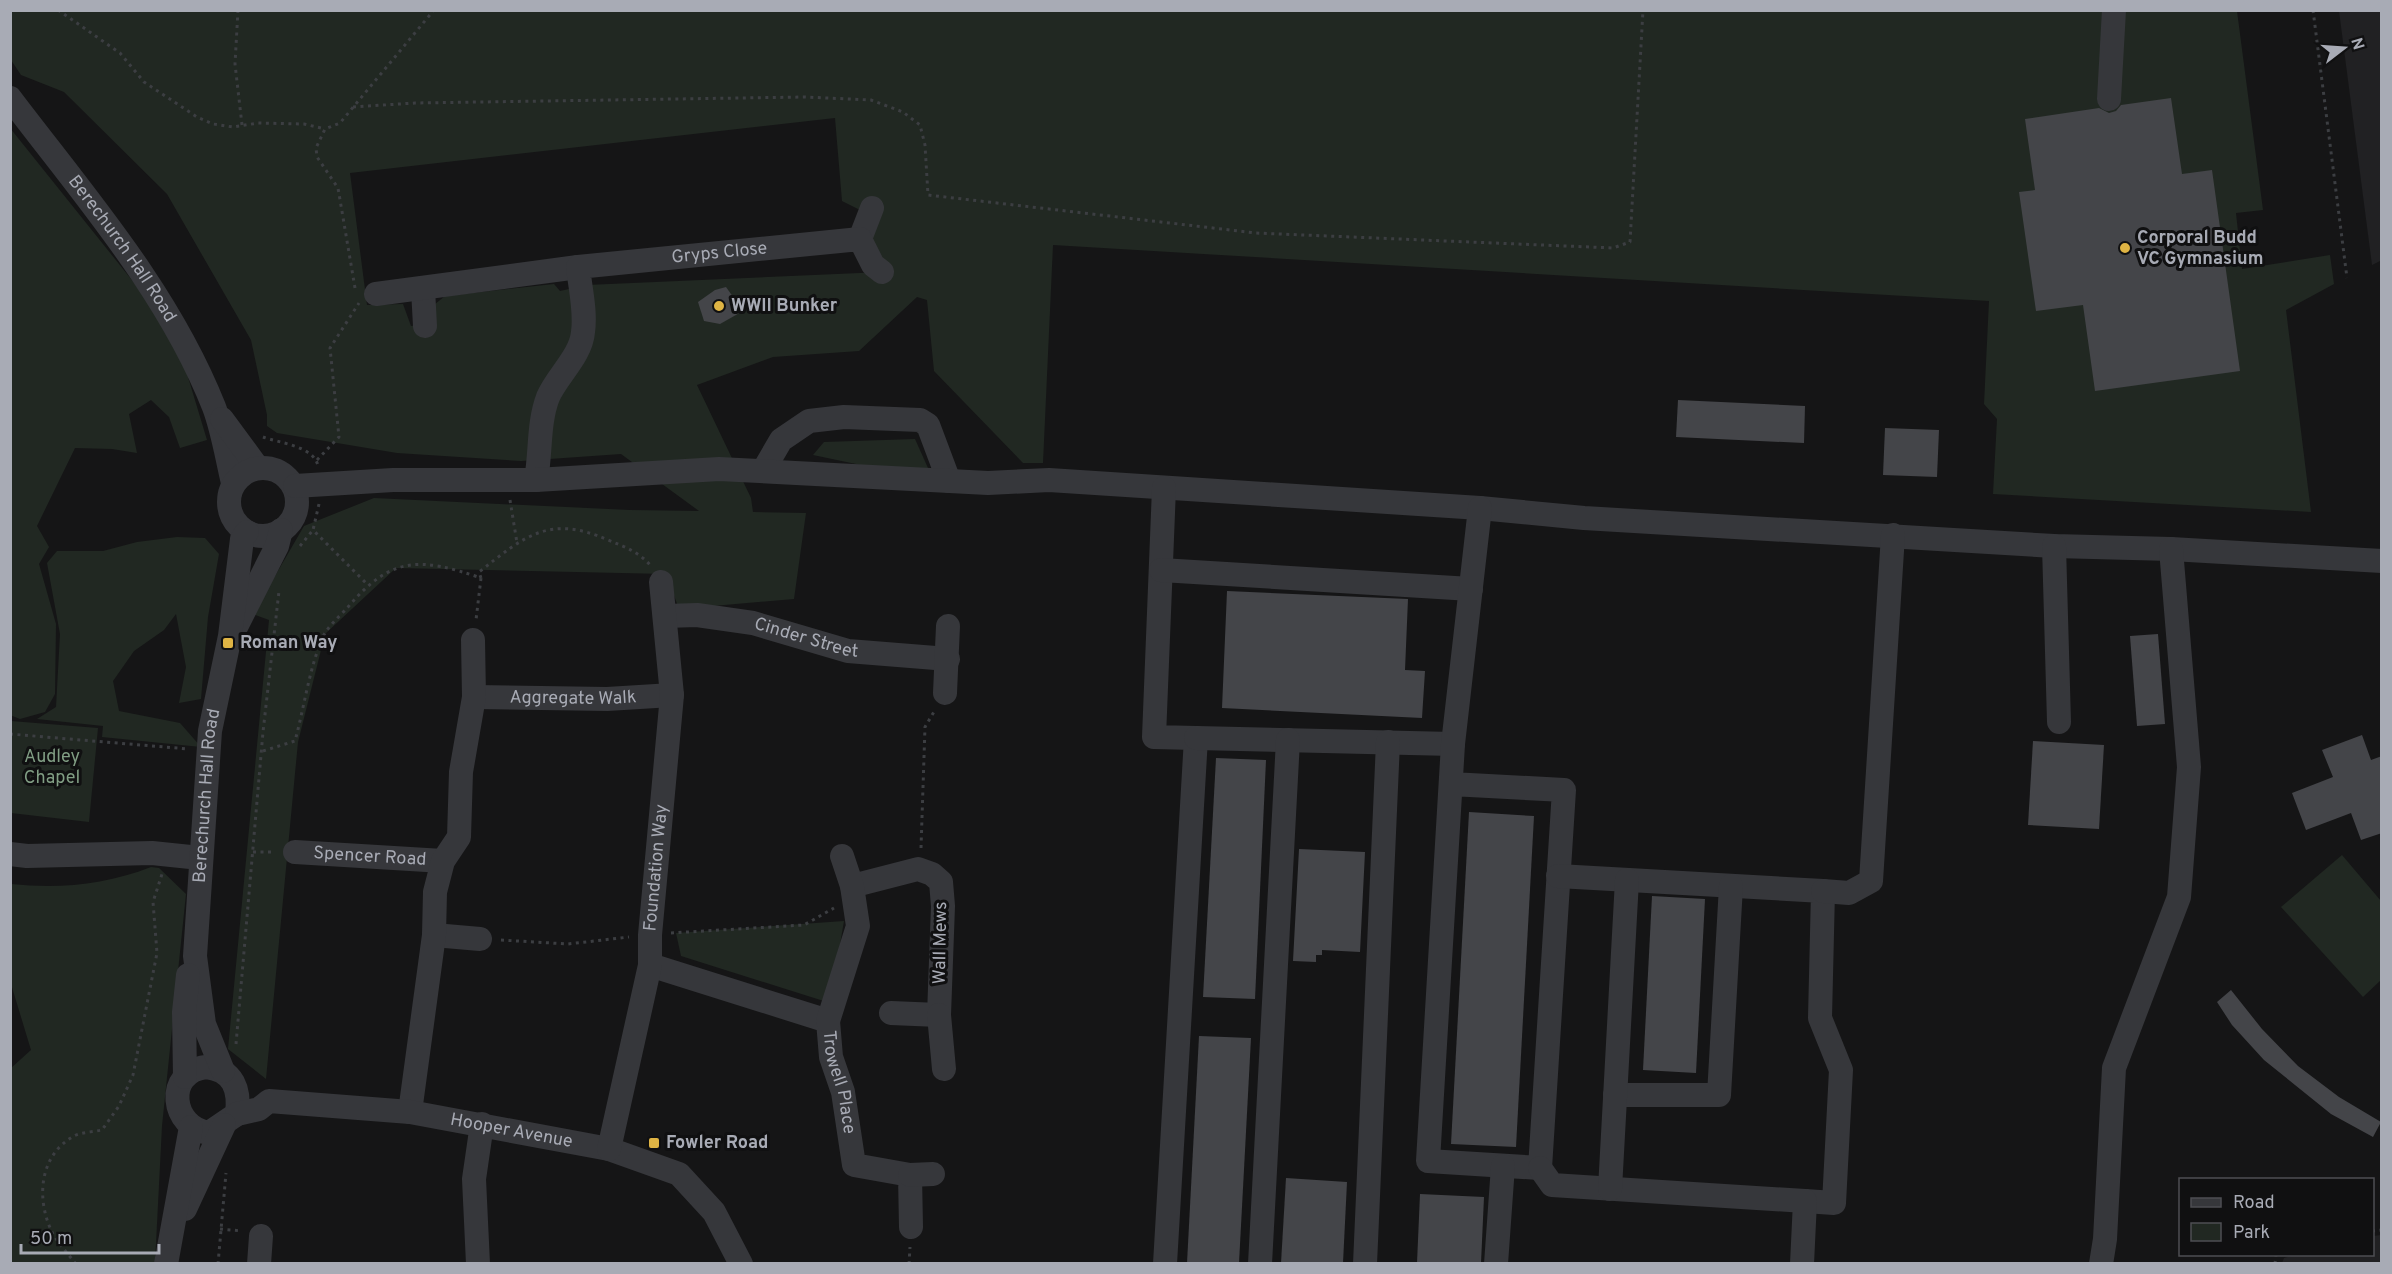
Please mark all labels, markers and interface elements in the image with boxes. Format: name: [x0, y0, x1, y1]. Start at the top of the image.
north arrow: [2314, 18, 2374, 78]
text: N: [2345, 36, 2368, 53]
street label: Berechurch Hall Road: [62, 171, 181, 327]
place label: Corporal Budd VC Gymnasium: [2137, 227, 2263, 271]
street label: Gryps Close: [670, 237, 768, 269]
marker: Corporal Budd VC Gymnasium: [2118, 241, 2132, 255]
place label: WWII Bunker: [731, 295, 838, 318]
marker: WWII Bunker: [712, 299, 726, 313]
street label: Cinder Street: [751, 612, 859, 663]
place label: Roman Way: [240, 632, 338, 655]
marker: Roman Way: [221, 636, 235, 650]
street label: Aggregate Walk: [509, 686, 637, 711]
street label: Berechurch Hall Road: [188, 707, 226, 884]
park label: Audley Chapel: [24, 746, 80, 790]
street label: Foundation Way: [639, 803, 673, 932]
street label: Spencer Road: [313, 842, 427, 871]
street label: Wall Mews: [929, 901, 953, 985]
street label: Trowell Place: [817, 1029, 861, 1136]
street label: Hooper Avenue: [448, 1108, 575, 1154]
place label: Fowler Road: [666, 1132, 768, 1155]
marker: Fowler Road: [647, 1136, 661, 1150]
legend: [2179, 1178, 2374, 1256]
text: Road: [2233, 1192, 2275, 1215]
scale bar: [21, 1217, 159, 1255]
text: Park: [2233, 1222, 2270, 1245]
text: 50 m: [30, 1228, 72, 1251]

